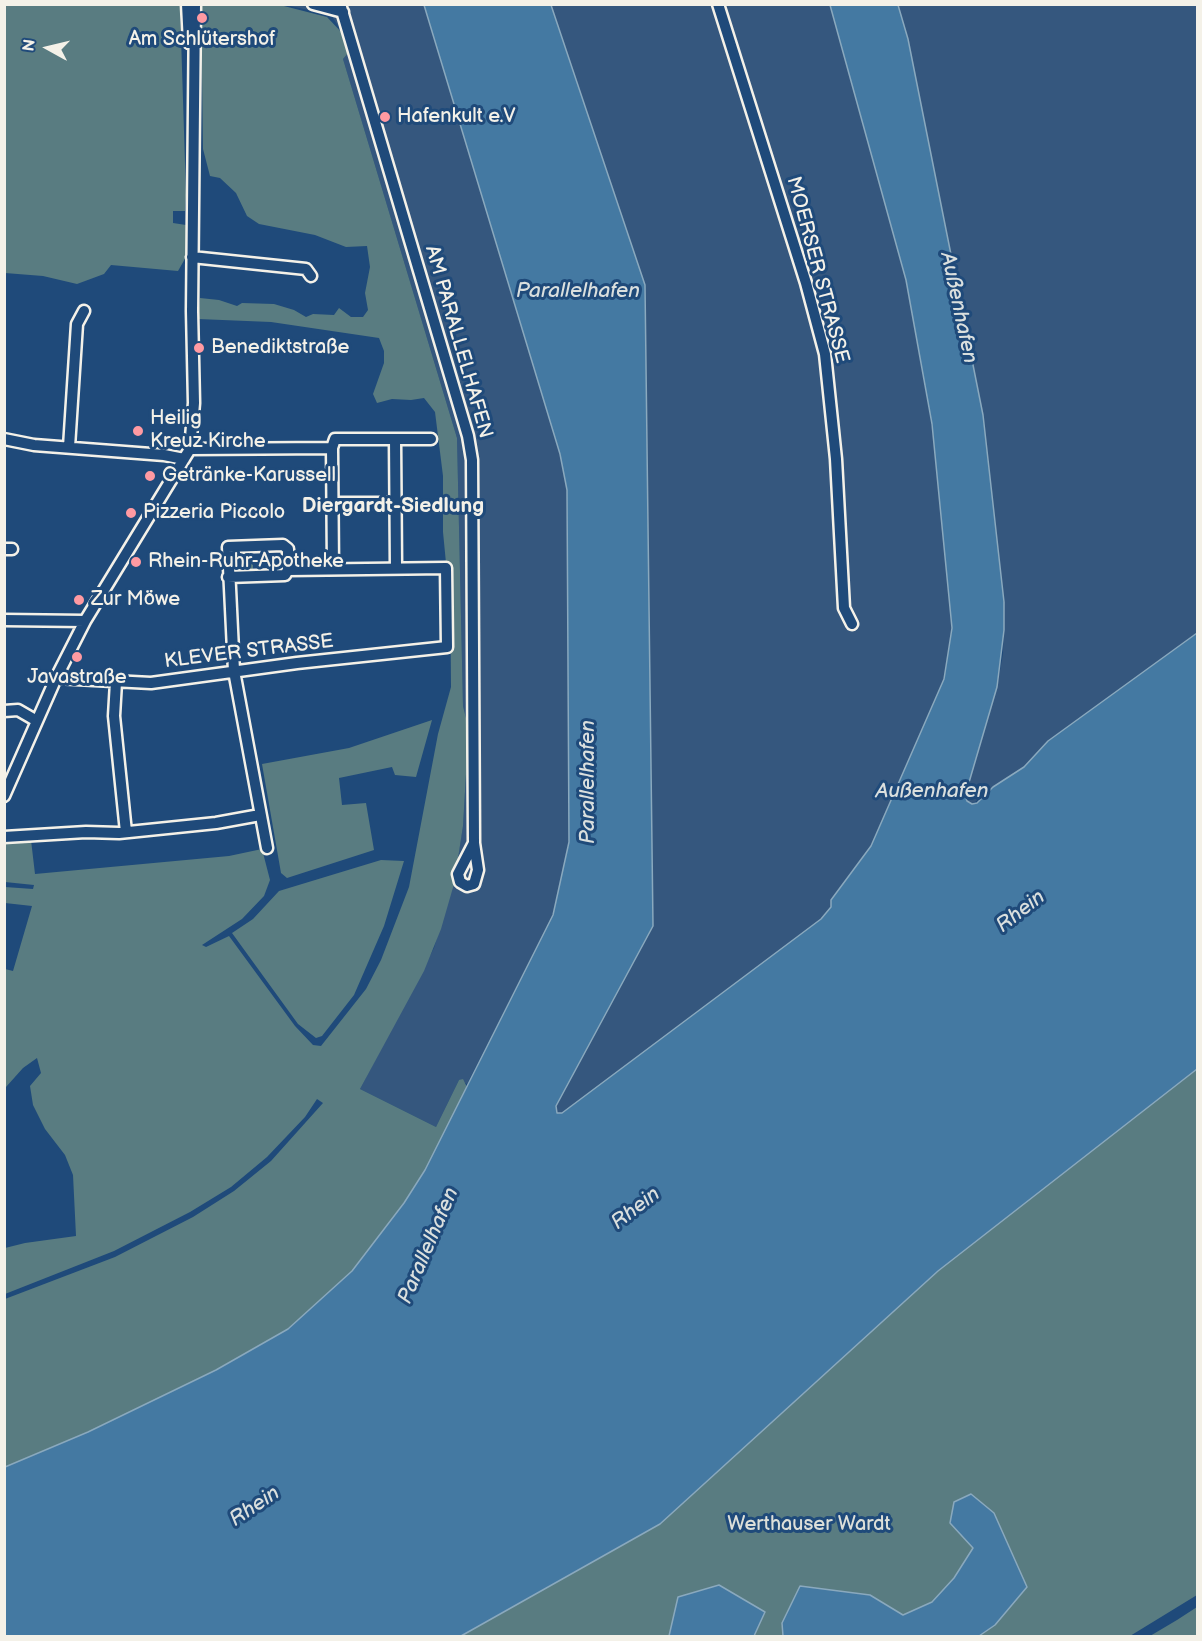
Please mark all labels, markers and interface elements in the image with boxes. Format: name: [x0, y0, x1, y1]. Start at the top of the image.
marker: Am Schlütershof: [195, 11, 209, 25]
north arrow: [18, 18, 78, 78]
place label: Am Schlütershof: [129, 28, 275, 52]
text: N: [19, 38, 40, 53]
place label: Hafenkult e.V: [397, 105, 516, 129]
marker: Hafenkult e.V: [378, 110, 392, 124]
street label: MOERSER STRASSE: [781, 174, 853, 366]
street label: AM PARALLELHAFEN: [419, 243, 497, 441]
water label: Außenhafen: [934, 250, 982, 366]
water label: Parallelhafen: [516, 279, 640, 305]
place label: Benediktstraße: [211, 336, 349, 360]
marker: Benediktstraße: [192, 341, 206, 355]
place label: Heilig Kreuz Kirche: [150, 407, 266, 454]
marker: Heilig Kreuz Kirche: [131, 424, 145, 438]
place label: Getränke-Karussell: [162, 464, 336, 488]
marker: Getränke-Karussell: [143, 469, 157, 483]
district label: Diergardt-Siedlung: [302, 494, 484, 520]
place label: Pizzeria Piccolo: [143, 501, 285, 525]
marker: Pizzeria Piccolo: [124, 506, 138, 520]
place label: Rhein-Ruhr-Apotheke: [148, 550, 344, 574]
marker: Rhein-Ruhr-Apotheke: [129, 555, 143, 569]
place label: Zur Möwe: [91, 588, 180, 612]
marker: Zur Möwe: [72, 593, 86, 607]
street label: KLEVER STRASSE: [163, 630, 335, 674]
marker: Javastraße: [70, 650, 84, 664]
place label: Javastraße: [27, 666, 127, 690]
water label: Parallelhafen: [576, 720, 602, 844]
water label: Außenhafen: [876, 779, 988, 805]
water label: Rhein: [992, 885, 1050, 939]
water label: Rhein: [607, 1182, 665, 1236]
water label: Parallelhafen: [393, 1184, 465, 1308]
water label: Rhein: [225, 1481, 285, 1533]
park label: Werthauser Wardt: [727, 1513, 891, 1537]

